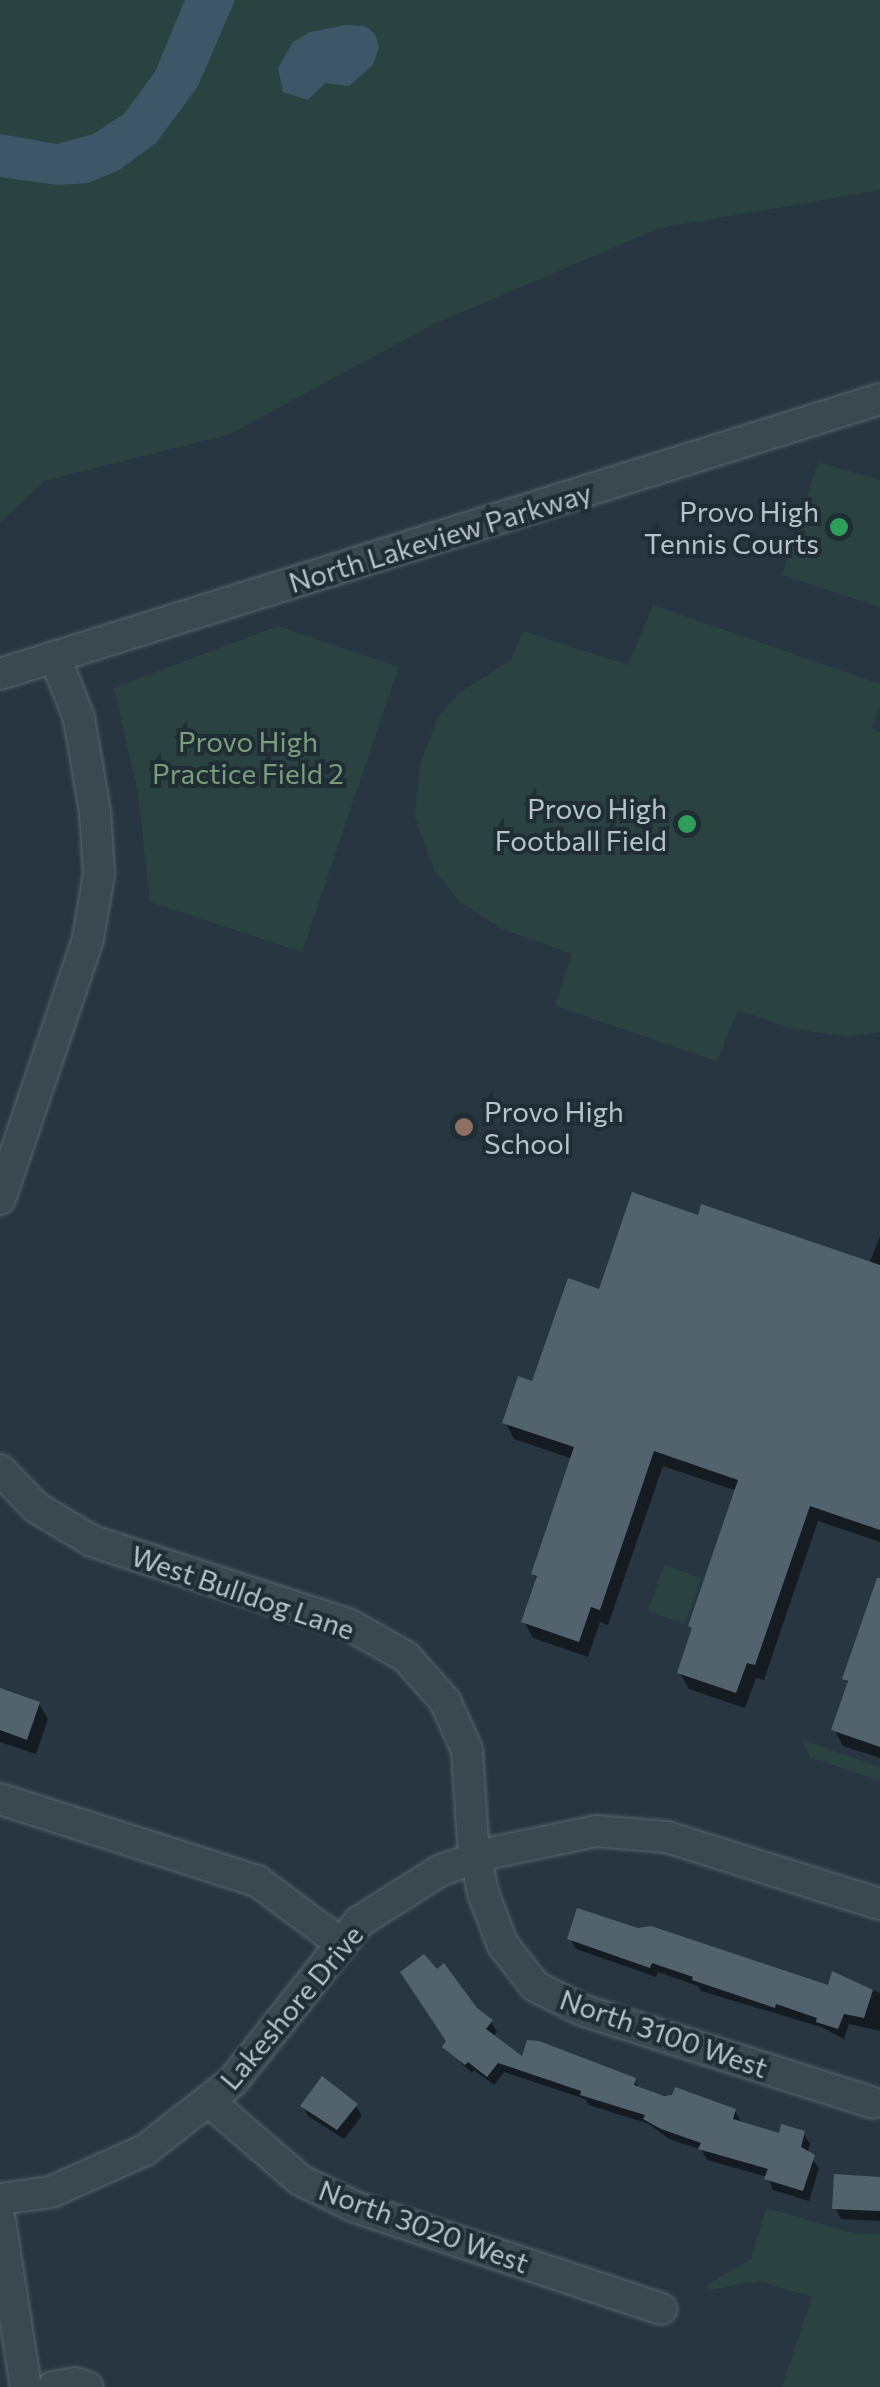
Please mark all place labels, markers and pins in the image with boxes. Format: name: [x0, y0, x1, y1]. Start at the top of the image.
place label: Provo High Tennis Courts: [644, 494, 819, 560]
marker: Provo High Tennis Courts: [828, 516, 850, 538]
place label: Provo High Football Field: [495, 791, 667, 857]
marker: Provo High Football Field: [676, 813, 698, 835]
place label: Provo High School: [484, 1094, 624, 1160]
marker: Provo High School: [453, 1116, 475, 1138]

